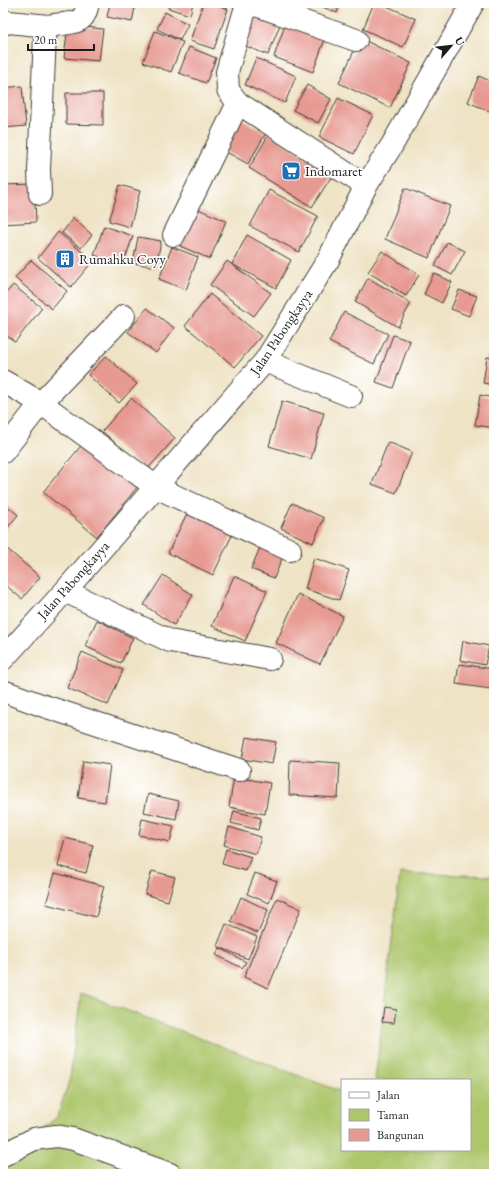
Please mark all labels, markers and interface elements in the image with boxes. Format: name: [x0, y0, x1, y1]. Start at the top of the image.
scale bar: [28, 26, 94, 52]
north arrow: [431, 26, 471, 66]
text: 20 m: [34, 32, 58, 48]
text: U: [452, 34, 468, 49]
supermarket icon: Indomaret: [280, 160, 302, 182]
place label: Indomaret: [305, 162, 363, 180]
building icon: Rumahku Coyy: [54, 248, 76, 270]
place label: Rumahku Coyy: [79, 250, 166, 268]
street label: Jalan Pabongkayya: [245, 285, 316, 379]
street label: Jalan Pabongkayya: [32, 537, 113, 624]
legend: [341, 1079, 471, 1151]
text: Jalan: [376, 1087, 401, 1103]
text: Taman: [377, 1107, 410, 1123]
text: Bangunan: [377, 1127, 425, 1143]

